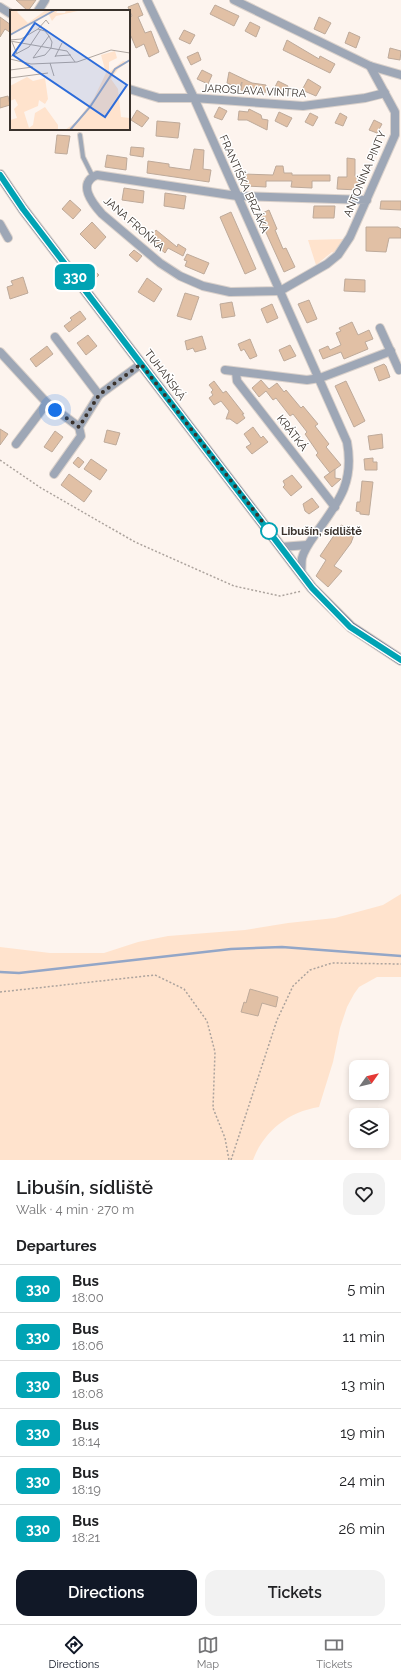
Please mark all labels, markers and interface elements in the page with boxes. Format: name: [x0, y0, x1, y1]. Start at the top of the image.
inset map: [10, 10, 130, 130]
street label: JAROSLAVA VINTRA: [202, 82, 307, 100]
street label: ANTONÍNA PINTY: [340, 129, 389, 219]
street label: FRANTIŠKA BRZÁKA: [217, 133, 273, 236]
street label: JANA FROŇKA: [101, 193, 168, 254]
line badge: 330: [52, 264, 98, 290]
text: 330: [63, 269, 87, 285]
street label: TUHAŇSKÁ: [142, 346, 189, 403]
your location: [45, 400, 65, 420]
street label: KRÁTKÁ: [274, 412, 311, 454]
marker: Libušín, sídliště: [260, 522, 278, 540]
place label: Libušín, sídliště: [281, 525, 362, 538]
north arrow: [349, 1060, 389, 1100]
map controls: [349, 1060, 389, 1148]
button: layers: [349, 1108, 389, 1148]
button: heart: [343, 1173, 385, 1215]
text: Libušín, sídliště: [16, 1176, 153, 1198]
text: Walk · 4 min · 270 m: [16, 1202, 134, 1217]
text: Departures: [16, 1237, 97, 1255]
text: Bus: [72, 1272, 99, 1290]
text: 5 min: [347, 1280, 385, 1298]
text: 330: [26, 1281, 50, 1297]
text: 18:00: [72, 1290, 104, 1305]
text: Bus: [72, 1320, 99, 1338]
text: 11 min: [343, 1328, 385, 1346]
text: 330: [26, 1329, 50, 1345]
text: 18:06: [72, 1338, 104, 1353]
text: Bus: [72, 1368, 99, 1386]
text: 13 min: [341, 1376, 385, 1394]
text: 330: [26, 1377, 50, 1393]
text: 18:08: [72, 1386, 103, 1401]
text: Bus: [72, 1416, 99, 1434]
text: 19 min: [340, 1424, 385, 1442]
text: 330: [26, 1425, 50, 1441]
text: 18:14: [72, 1434, 100, 1449]
text: Bus: [72, 1464, 99, 1482]
text: 24 min: [339, 1472, 385, 1490]
text: 330: [26, 1473, 50, 1489]
text: 18:19: [72, 1482, 101, 1497]
text: Bus: [72, 1512, 99, 1530]
text: 26 min: [339, 1520, 385, 1538]
text: 330: [26, 1521, 50, 1537]
text: 18:21: [72, 1530, 100, 1545]
button: Directions: [16, 1570, 197, 1616]
button: Tickets: [205, 1570, 385, 1616]
tab: Directions: [49, 1634, 99, 1671]
tab: Map: [197, 1634, 219, 1671]
tab: Tickets: [316, 1634, 352, 1671]

